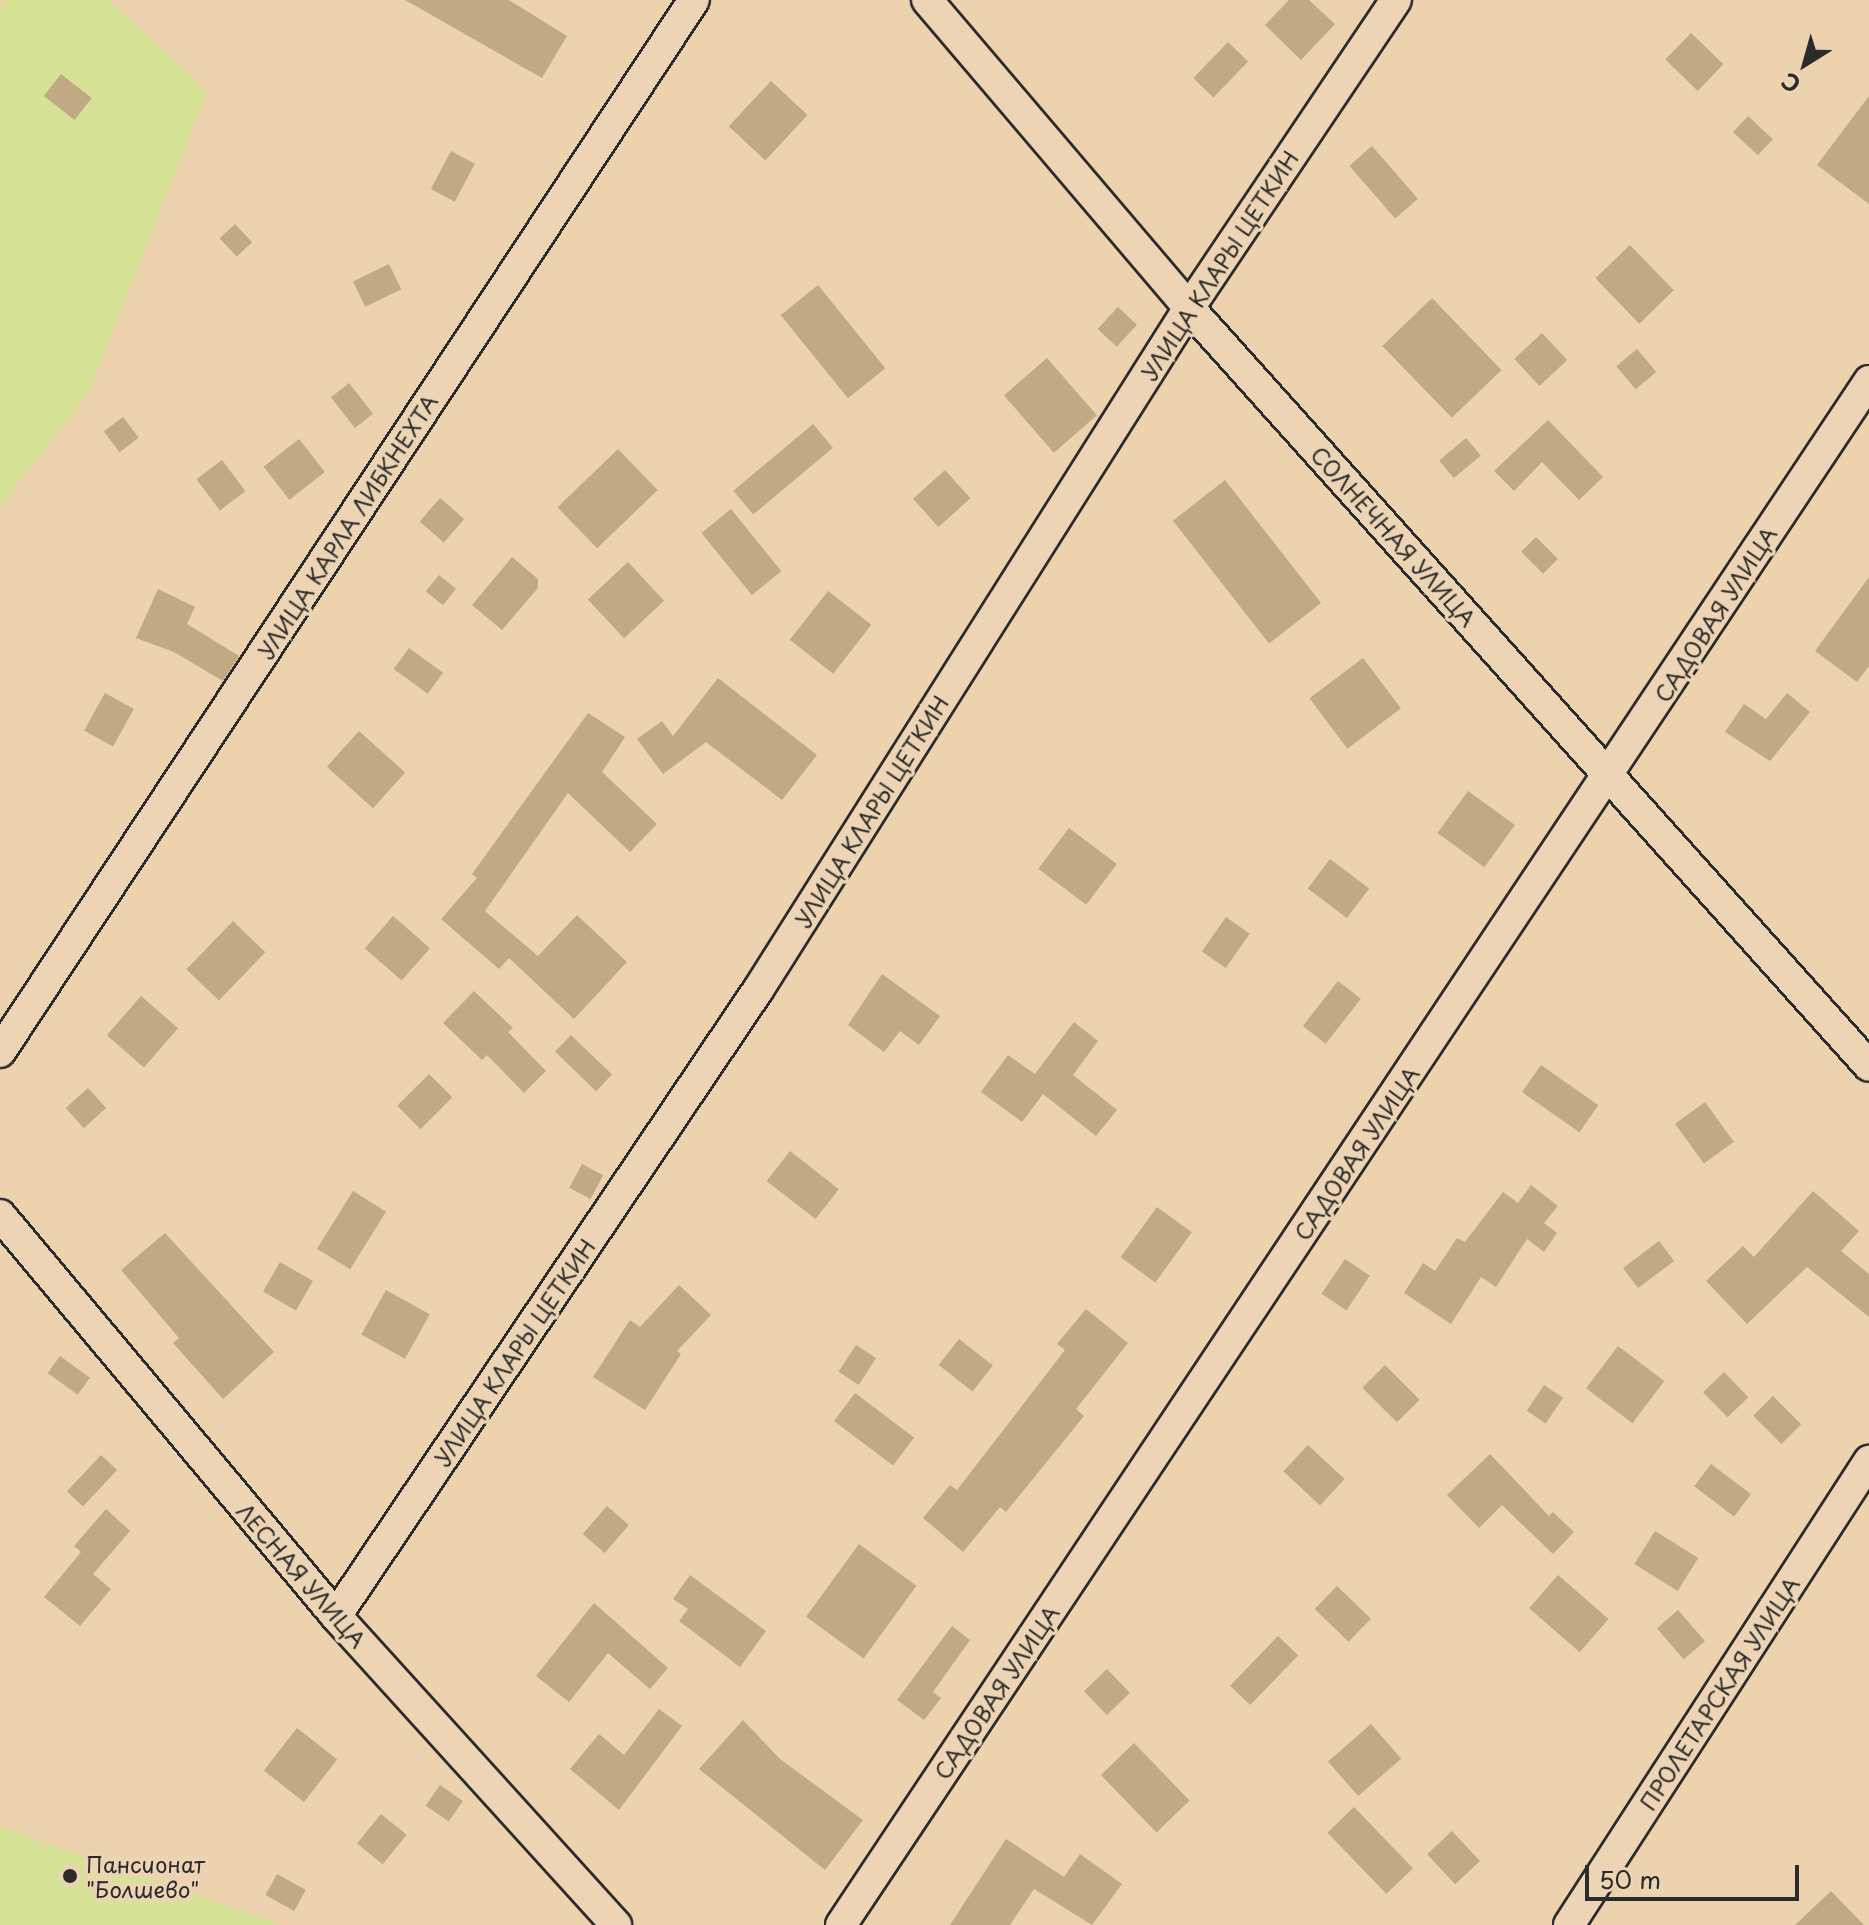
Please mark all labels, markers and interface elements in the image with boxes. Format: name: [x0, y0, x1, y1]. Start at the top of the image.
north arrow: [1765, 24, 1845, 104]
text: С: [1774, 65, 1807, 102]
street label: УЛИЦА КЛАРЫ ЦЕТКИН: [1134, 144, 1304, 386]
street label: УЛИЦА КАРЛА ЛИБКНЕХТА: [251, 389, 443, 663]
street label: СОЛНЕЧНАЯ УЛИЦА: [1306, 441, 1482, 631]
street label: САДОВАЯ УЛИЦА: [1649, 522, 1781, 706]
street label: УЛИЦА КЛАРЫ ЦЕТКИН: [788, 689, 954, 933]
street label: САДОВАЯ УЛИЦА: [1288, 1062, 1424, 1244]
street label: УЛИЦА КЛАРЫ ЦЕТКИН: [427, 1232, 601, 1472]
street label: ЛЕСНАЯ УЛИЦА: [232, 1497, 372, 1653]
street label: ПРОЛЕТАРСКАЯ УЛИЦА: [1634, 1572, 1804, 1814]
street label: САДОВАЯ УЛИЦА: [928, 1601, 1064, 1783]
scale bar: [1589, 1849, 1803, 1899]
place label: Пансионат "Болшево": [86, 1850, 205, 1902]
text: 50 m: [1599, 1861, 1661, 1897]
marker: Пансионат "Болшево": [61, 1867, 79, 1885]

